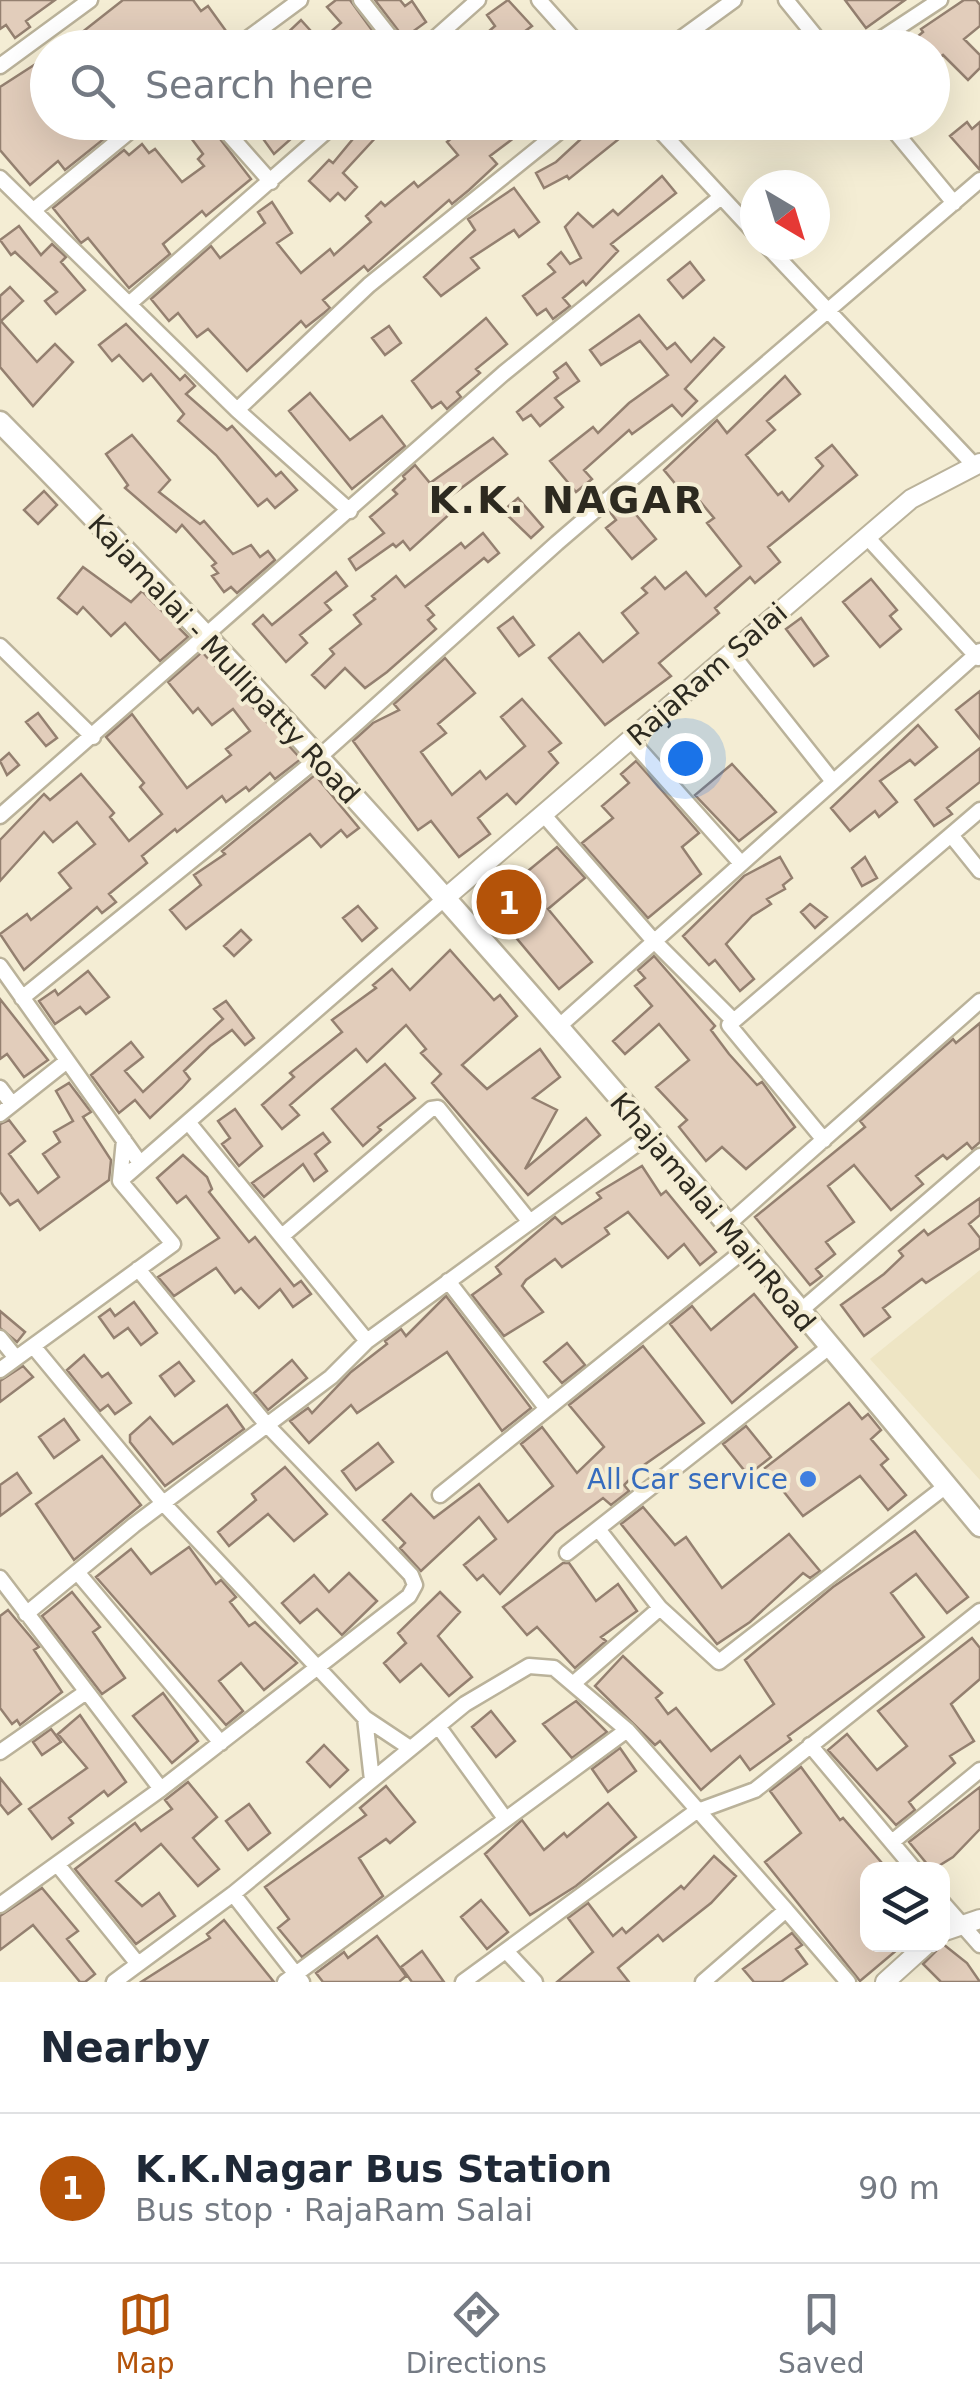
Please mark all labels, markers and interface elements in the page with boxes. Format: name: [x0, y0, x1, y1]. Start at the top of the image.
search box: [30, 30, 950, 140]
icon: search: [65, 58, 120, 113]
text: Search here: [145, 63, 373, 107]
north arrow: [740, 170, 830, 260]
district label: K.K. NAGAR: [428, 478, 706, 522]
street label: Kajamalai - Mullipatty Road: [81, 508, 366, 811]
street label: RajaRam Salai: [621, 596, 794, 753]
your location: [660, 733, 711, 784]
pin: 1: [476, 864, 542, 940]
street label: Khajamalai MainRoad: [603, 1086, 822, 1338]
place label: All Car service: [587, 1463, 788, 1496]
marker: All Car service: [797, 1468, 819, 1490]
map controls: [860, 1862, 950, 1952]
button: layers: [860, 1862, 950, 1952]
text: Nearby: [40, 2023, 210, 2072]
text: K.K.Nagar Bus Station: [135, 2147, 612, 2191]
text: 1: [61, 2169, 84, 2207]
text: 90 m: [858, 2169, 940, 2207]
text: Bus stop · RajaRam Salai: [135, 2191, 533, 2229]
tab: Map: [116, 2287, 175, 2380]
tab: Directions: [406, 2287, 547, 2380]
tab: Saved: [778, 2287, 864, 2380]

